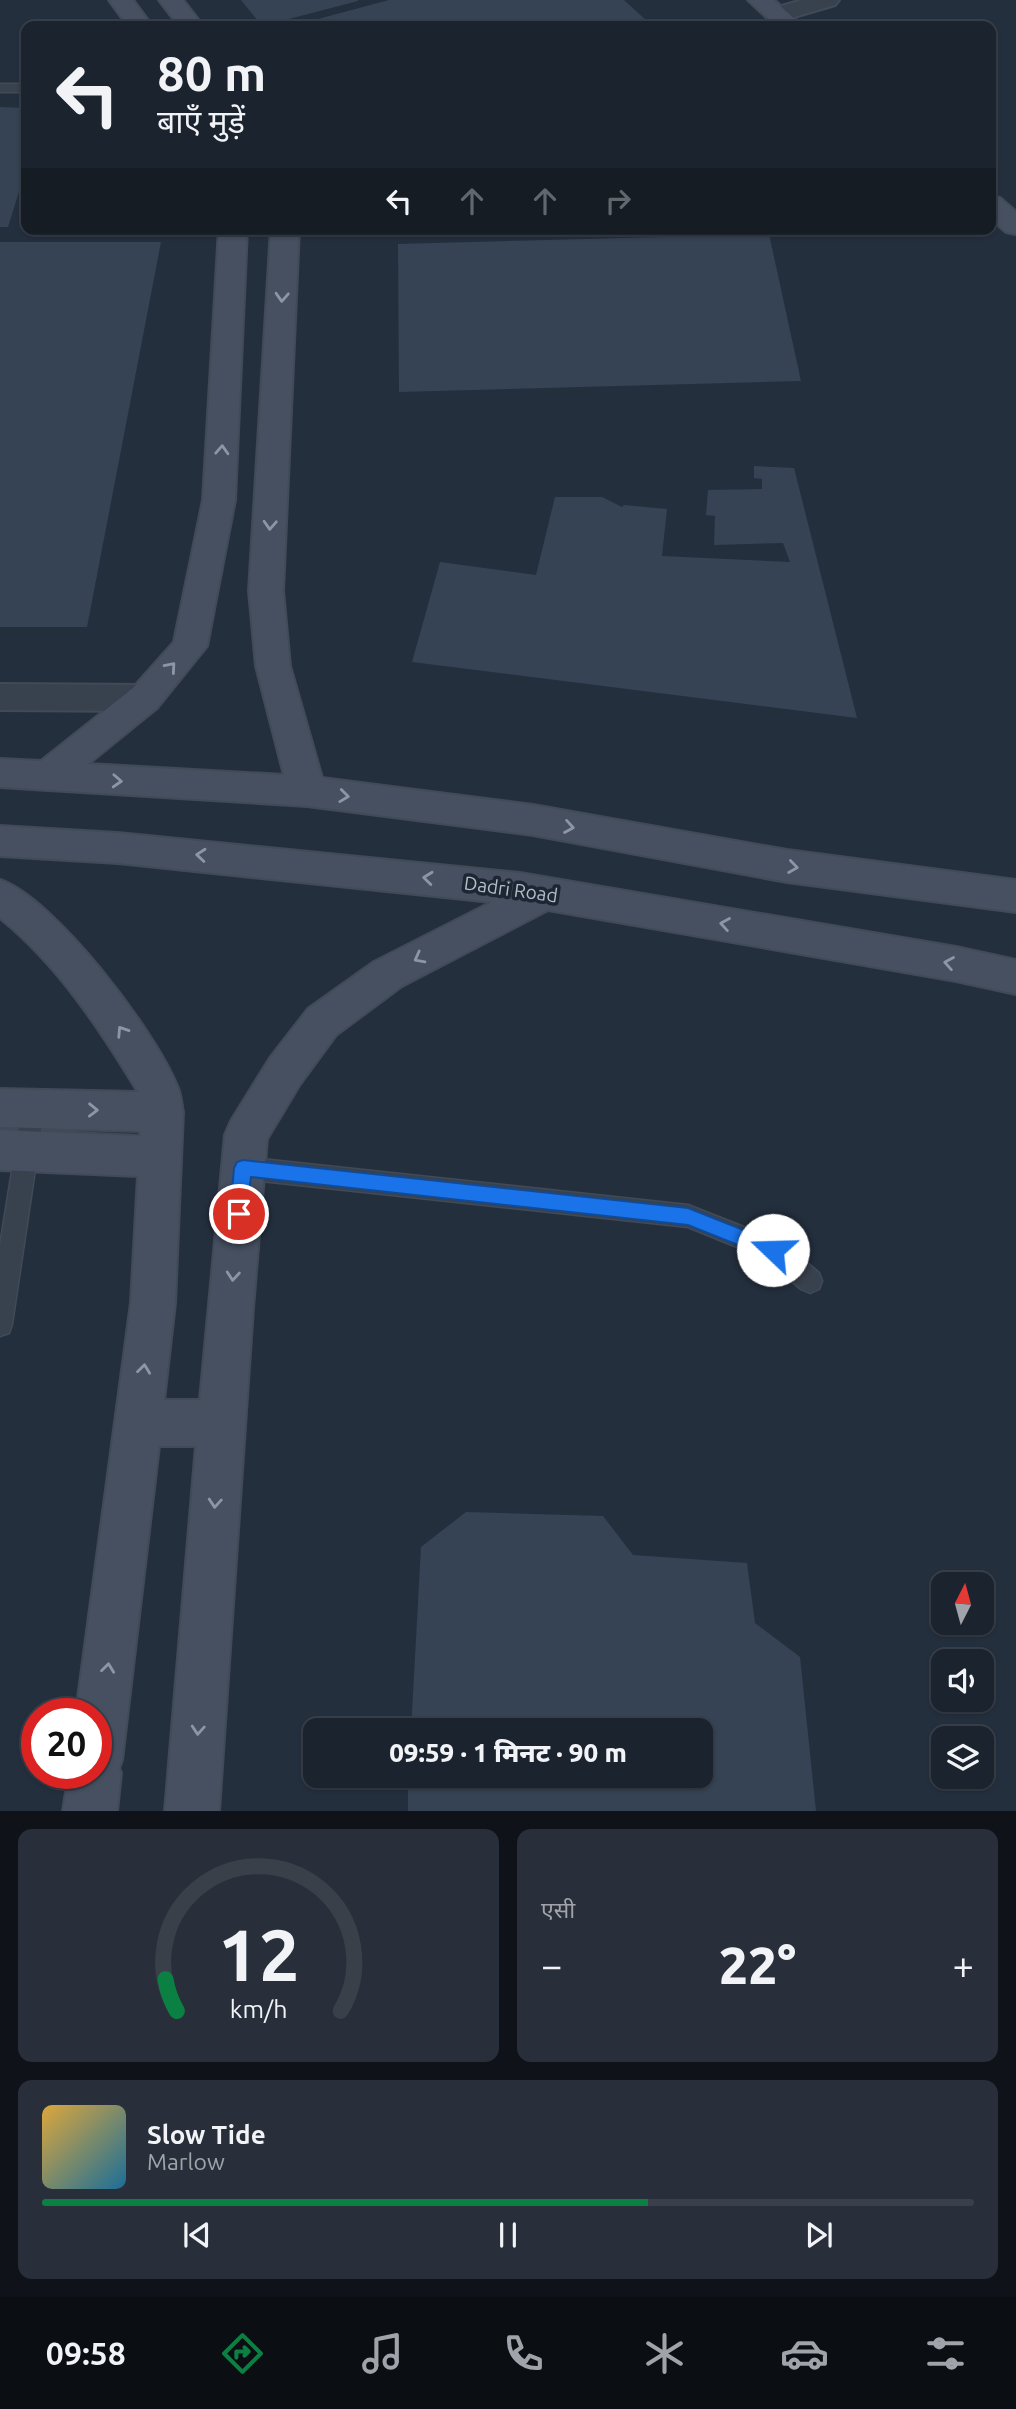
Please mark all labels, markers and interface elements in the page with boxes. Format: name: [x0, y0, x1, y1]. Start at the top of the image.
text: 80 m: [157, 45, 266, 100]
icon: left: [42, 49, 133, 140]
text: बाएँ मुड़ें: [157, 103, 245, 139]
icon: left: [380, 182, 418, 220]
icon: ahead: [453, 182, 491, 220]
icon: ahead: [526, 182, 564, 220]
icon: right: [599, 182, 637, 220]
one-way arrow: [275, 292, 290, 303]
one-way arrow: [214, 444, 229, 455]
one-way arrow: [263, 519, 278, 530]
one-way arrow: [163, 663, 175, 676]
one-way arrow: [112, 773, 123, 788]
one-way arrow: [338, 788, 350, 803]
one-way arrow: [563, 818, 575, 833]
one-way arrow: [195, 848, 207, 863]
one-way arrow: [787, 859, 799, 874]
one-way arrow: [422, 871, 433, 886]
street label: Dadri Road: [463, 872, 559, 906]
one-way arrow: [719, 917, 731, 932]
one-way arrow: [414, 949, 426, 963]
one-way arrow: [943, 956, 955, 971]
one-way arrow: [117, 1026, 130, 1039]
one-way arrow: [88, 1102, 98, 1118]
pin: [209, 1184, 269, 1244]
icon: arrive: [220, 1195, 258, 1233]
position arrow: [736, 1213, 810, 1287]
one-way arrow: [226, 1271, 241, 1282]
one-way arrow: [137, 1364, 152, 1375]
one-way arrow: [208, 1497, 223, 1508]
north arrow: [931, 1572, 994, 1634]
map controls: [931, 1572, 994, 1789]
button: sound: [931, 1649, 994, 1712]
one-way arrow: [100, 1662, 115, 1674]
speed limit sign: 20: [21, 1698, 112, 1789]
one-way arrow: [191, 1724, 206, 1735]
button: layers: [931, 1726, 994, 1789]
text: 09:59 · 1 मिनट · 90 m: [389, 1738, 627, 1767]
text: एसी: [541, 1897, 575, 1922]
text: 12: [217, 1914, 300, 1996]
text: 22°: [719, 1936, 796, 1994]
text: −: [541, 1944, 562, 1986]
text: +: [953, 1944, 974, 1986]
text: km/h: [230, 1995, 287, 2023]
text: Slow Tide: [147, 2120, 266, 2149]
text: Marlow: [147, 2149, 225, 2174]
icon: previous: [178, 2216, 216, 2254]
icon: pause: [489, 2216, 527, 2254]
icon: next: [800, 2216, 838, 2254]
icon: directions: [218, 2329, 267, 2378]
icon: music: [358, 2329, 407, 2378]
icon: phone: [499, 2329, 548, 2378]
icon: climate: [640, 2329, 689, 2378]
icon: car: [780, 2329, 829, 2378]
icon: filters: [921, 2329, 970, 2378]
text: 09:58: [46, 2335, 126, 2371]

